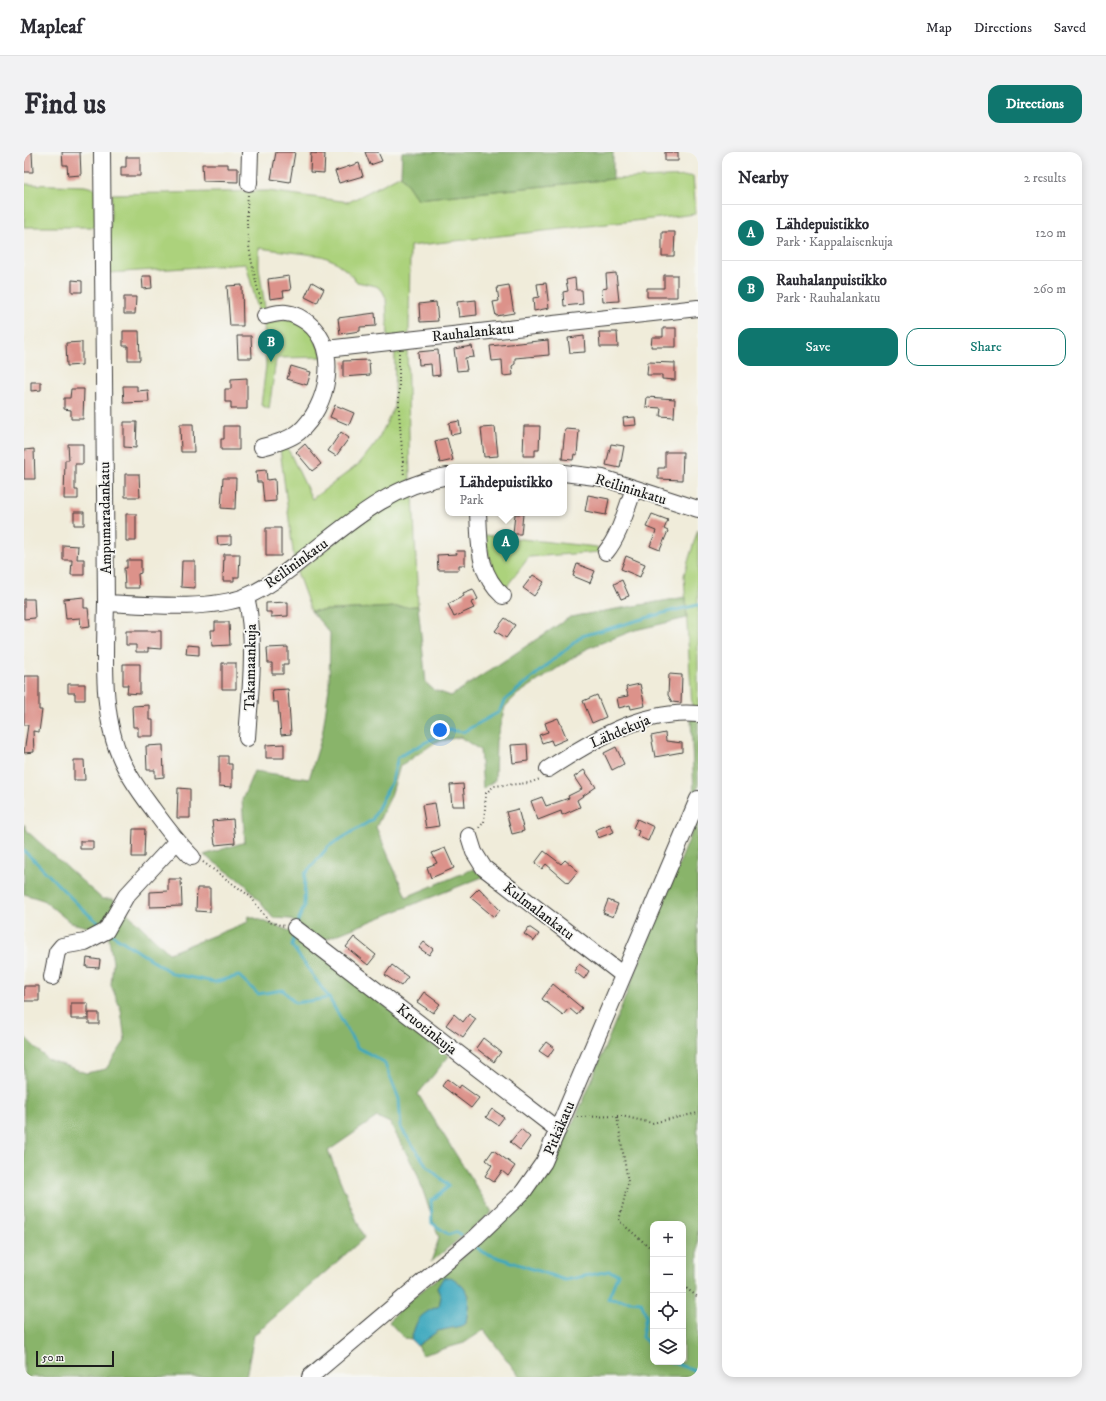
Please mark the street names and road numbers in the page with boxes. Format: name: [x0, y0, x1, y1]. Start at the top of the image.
street label: Rauhalankatu: [431, 319, 515, 346]
street label: Ampumaradankatu: [95, 461, 116, 575]
street label: Reilininkatu: [593, 470, 669, 509]
street label: Reilininkatu: [261, 534, 332, 593]
street label: Takamaankuja: [240, 623, 261, 710]
street label: Lähdekuja: [587, 710, 654, 753]
street label: Kulmalankatu: [499, 878, 578, 944]
street label: Kruotinkuja: [393, 1000, 461, 1059]
street label: Pitkäkatu: [540, 1098, 579, 1158]

